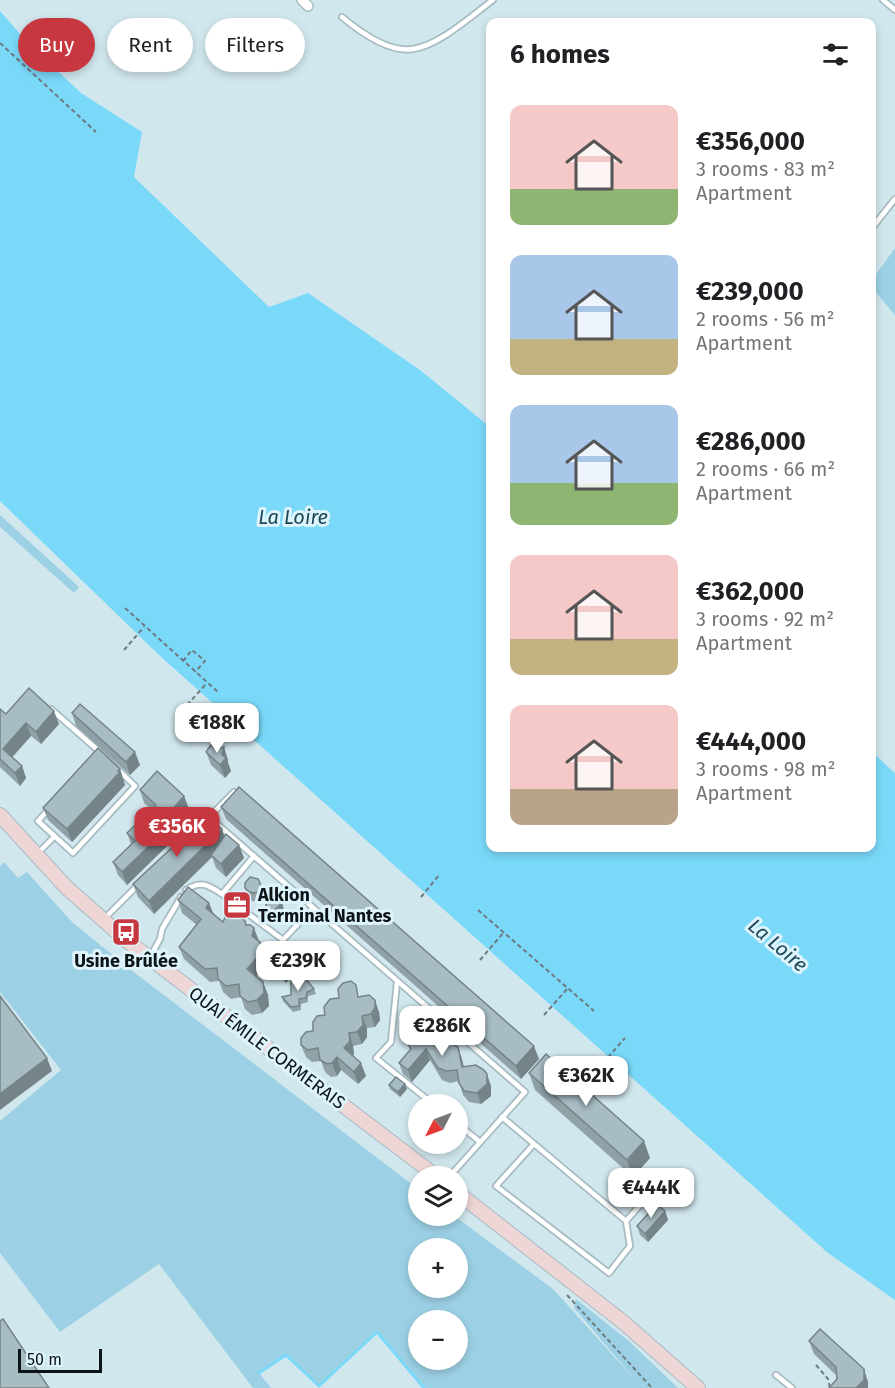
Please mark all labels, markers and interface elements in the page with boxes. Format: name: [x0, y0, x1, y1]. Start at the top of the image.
chip: Buy: [18, 18, 95, 72]
chip: Rent: [107, 18, 193, 72]
chip: Filters: [205, 18, 305, 72]
icon: filters: [819, 38, 852, 71]
text: 6 homes: [510, 39, 610, 70]
text: €356,000: [696, 126, 805, 157]
icon: home: [558, 129, 630, 201]
text: 3 rooms · 83 m²: [696, 157, 835, 181]
text: Apartment: [696, 181, 792, 205]
text: €239,000: [696, 276, 804, 307]
icon: home: [558, 279, 630, 351]
text: 2 rooms · 56 m²: [696, 307, 835, 331]
text: Apartment: [696, 331, 792, 355]
text: €286,000: [696, 426, 806, 457]
icon: home: [558, 429, 630, 501]
text: 2 rooms · 66 m²: [696, 457, 835, 481]
text: Apartment: [696, 481, 792, 505]
water label: La Loire: [258, 505, 328, 529]
text: €362,000: [696, 576, 804, 607]
icon: home: [558, 579, 630, 651]
text: 3 rooms · 92 m²: [696, 607, 834, 631]
text: Apartment: [696, 631, 792, 655]
pin: €188K: [175, 703, 259, 754]
text: €188K: [189, 710, 245, 734]
text: €444,000: [696, 726, 806, 757]
icon: home: [558, 729, 630, 801]
text: 3 rooms · 98 m²: [696, 757, 836, 781]
text: Apartment: [696, 781, 792, 805]
pin: €356K: [135, 807, 219, 858]
text: €356K: [149, 814, 205, 838]
place label: Alkion Terminal Nantes: [257, 884, 392, 927]
office icon: Alkion Terminal Nantes: [221, 889, 253, 921]
water label: La Loire: [744, 913, 812, 977]
bus stop icon: Usine Brûlée: [110, 916, 142, 948]
pin: €239K: [256, 941, 340, 992]
text: €239K: [270, 948, 326, 972]
place label: Usine Brûlée: [74, 950, 178, 972]
street label: QUAI ÉMILE CORMERAIS: [185, 981, 350, 1114]
pin: €286K: [400, 1006, 484, 1057]
text: €286K: [413, 1013, 471, 1037]
pin: €362K: [544, 1056, 628, 1107]
text: €362K: [558, 1063, 614, 1087]
north arrow: [408, 1094, 468, 1154]
map controls: [408, 1094, 468, 1370]
button: layers: [408, 1166, 468, 1226]
pin: €444K: [609, 1168, 693, 1219]
text: €444K: [622, 1175, 680, 1199]
button: +: [408, 1238, 468, 1298]
button: −: [408, 1310, 468, 1370]
scale bar: [18, 1346, 102, 1374]
text: 50 m: [27, 1350, 62, 1369]

